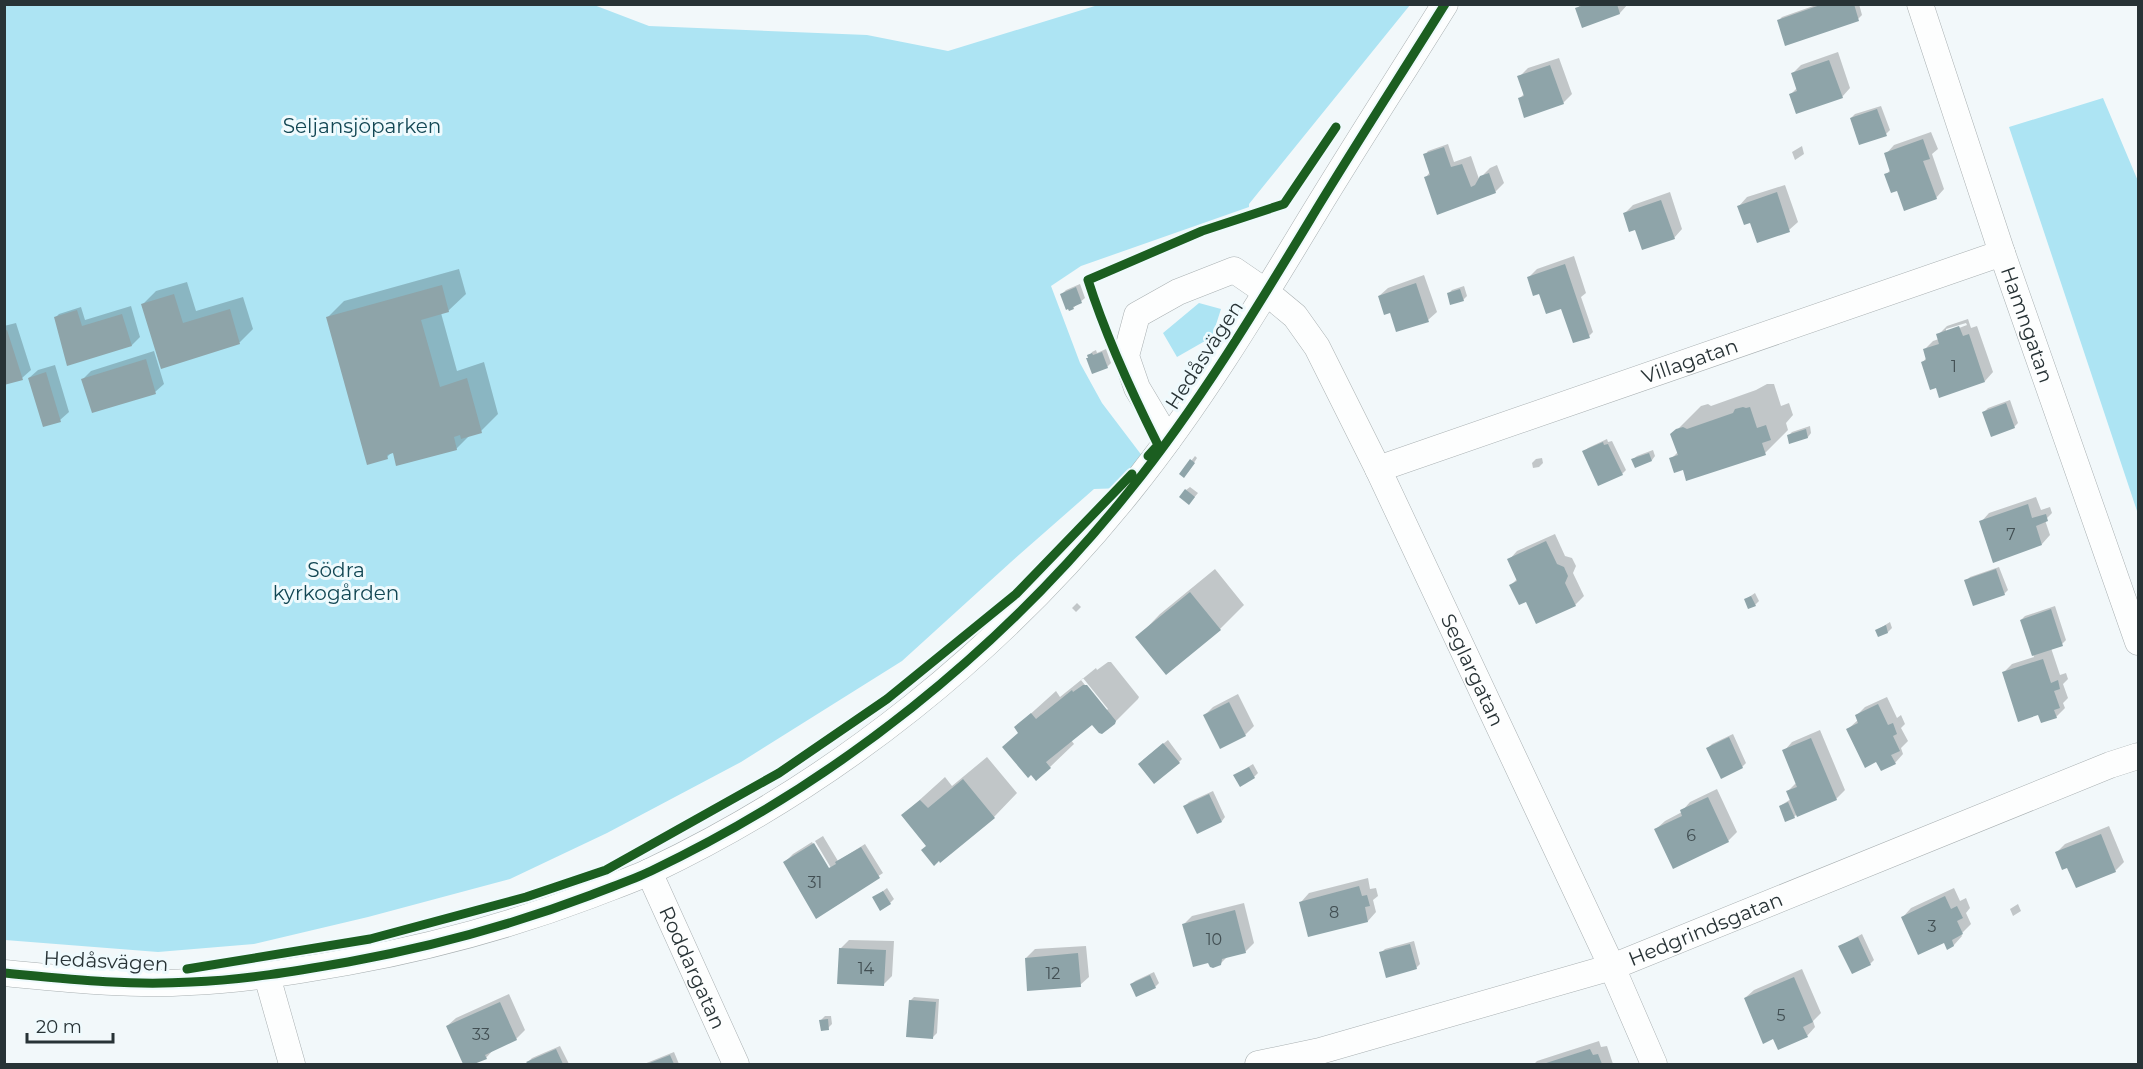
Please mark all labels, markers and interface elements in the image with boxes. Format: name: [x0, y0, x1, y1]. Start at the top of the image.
park label: Seljansjöparken: [283, 114, 441, 138]
street label: Hamngatan: [1996, 263, 2058, 386]
street label: Hedåsvägen: [1160, 296, 1248, 414]
street label: Villagatan: [1639, 333, 1741, 389]
house number: 1: [1951, 357, 1957, 376]
house number: 7: [2006, 525, 2016, 544]
park label: Södra kyrkogården: [273, 558, 399, 605]
street label: Seglargatan: [1436, 610, 1509, 730]
house number: 6: [1686, 826, 1696, 845]
house number: 31: [808, 873, 822, 892]
street label: Hedgrindsgatan: [1625, 887, 1786, 971]
street label: Roddargatan: [654, 902, 731, 1033]
house number: 8: [1329, 903, 1339, 922]
house number: 3: [1927, 917, 1937, 936]
house number: 10: [1206, 930, 1222, 949]
street label: Hedåsvägen: [43, 946, 169, 976]
house number: 14: [858, 959, 875, 978]
house number: 12: [1046, 964, 1060, 983]
scale bar: [27, 1006, 112, 1044]
house number: 5: [1776, 1006, 1786, 1025]
text: 20 m: [36, 1016, 82, 1038]
house number: 33: [472, 1025, 490, 1044]

